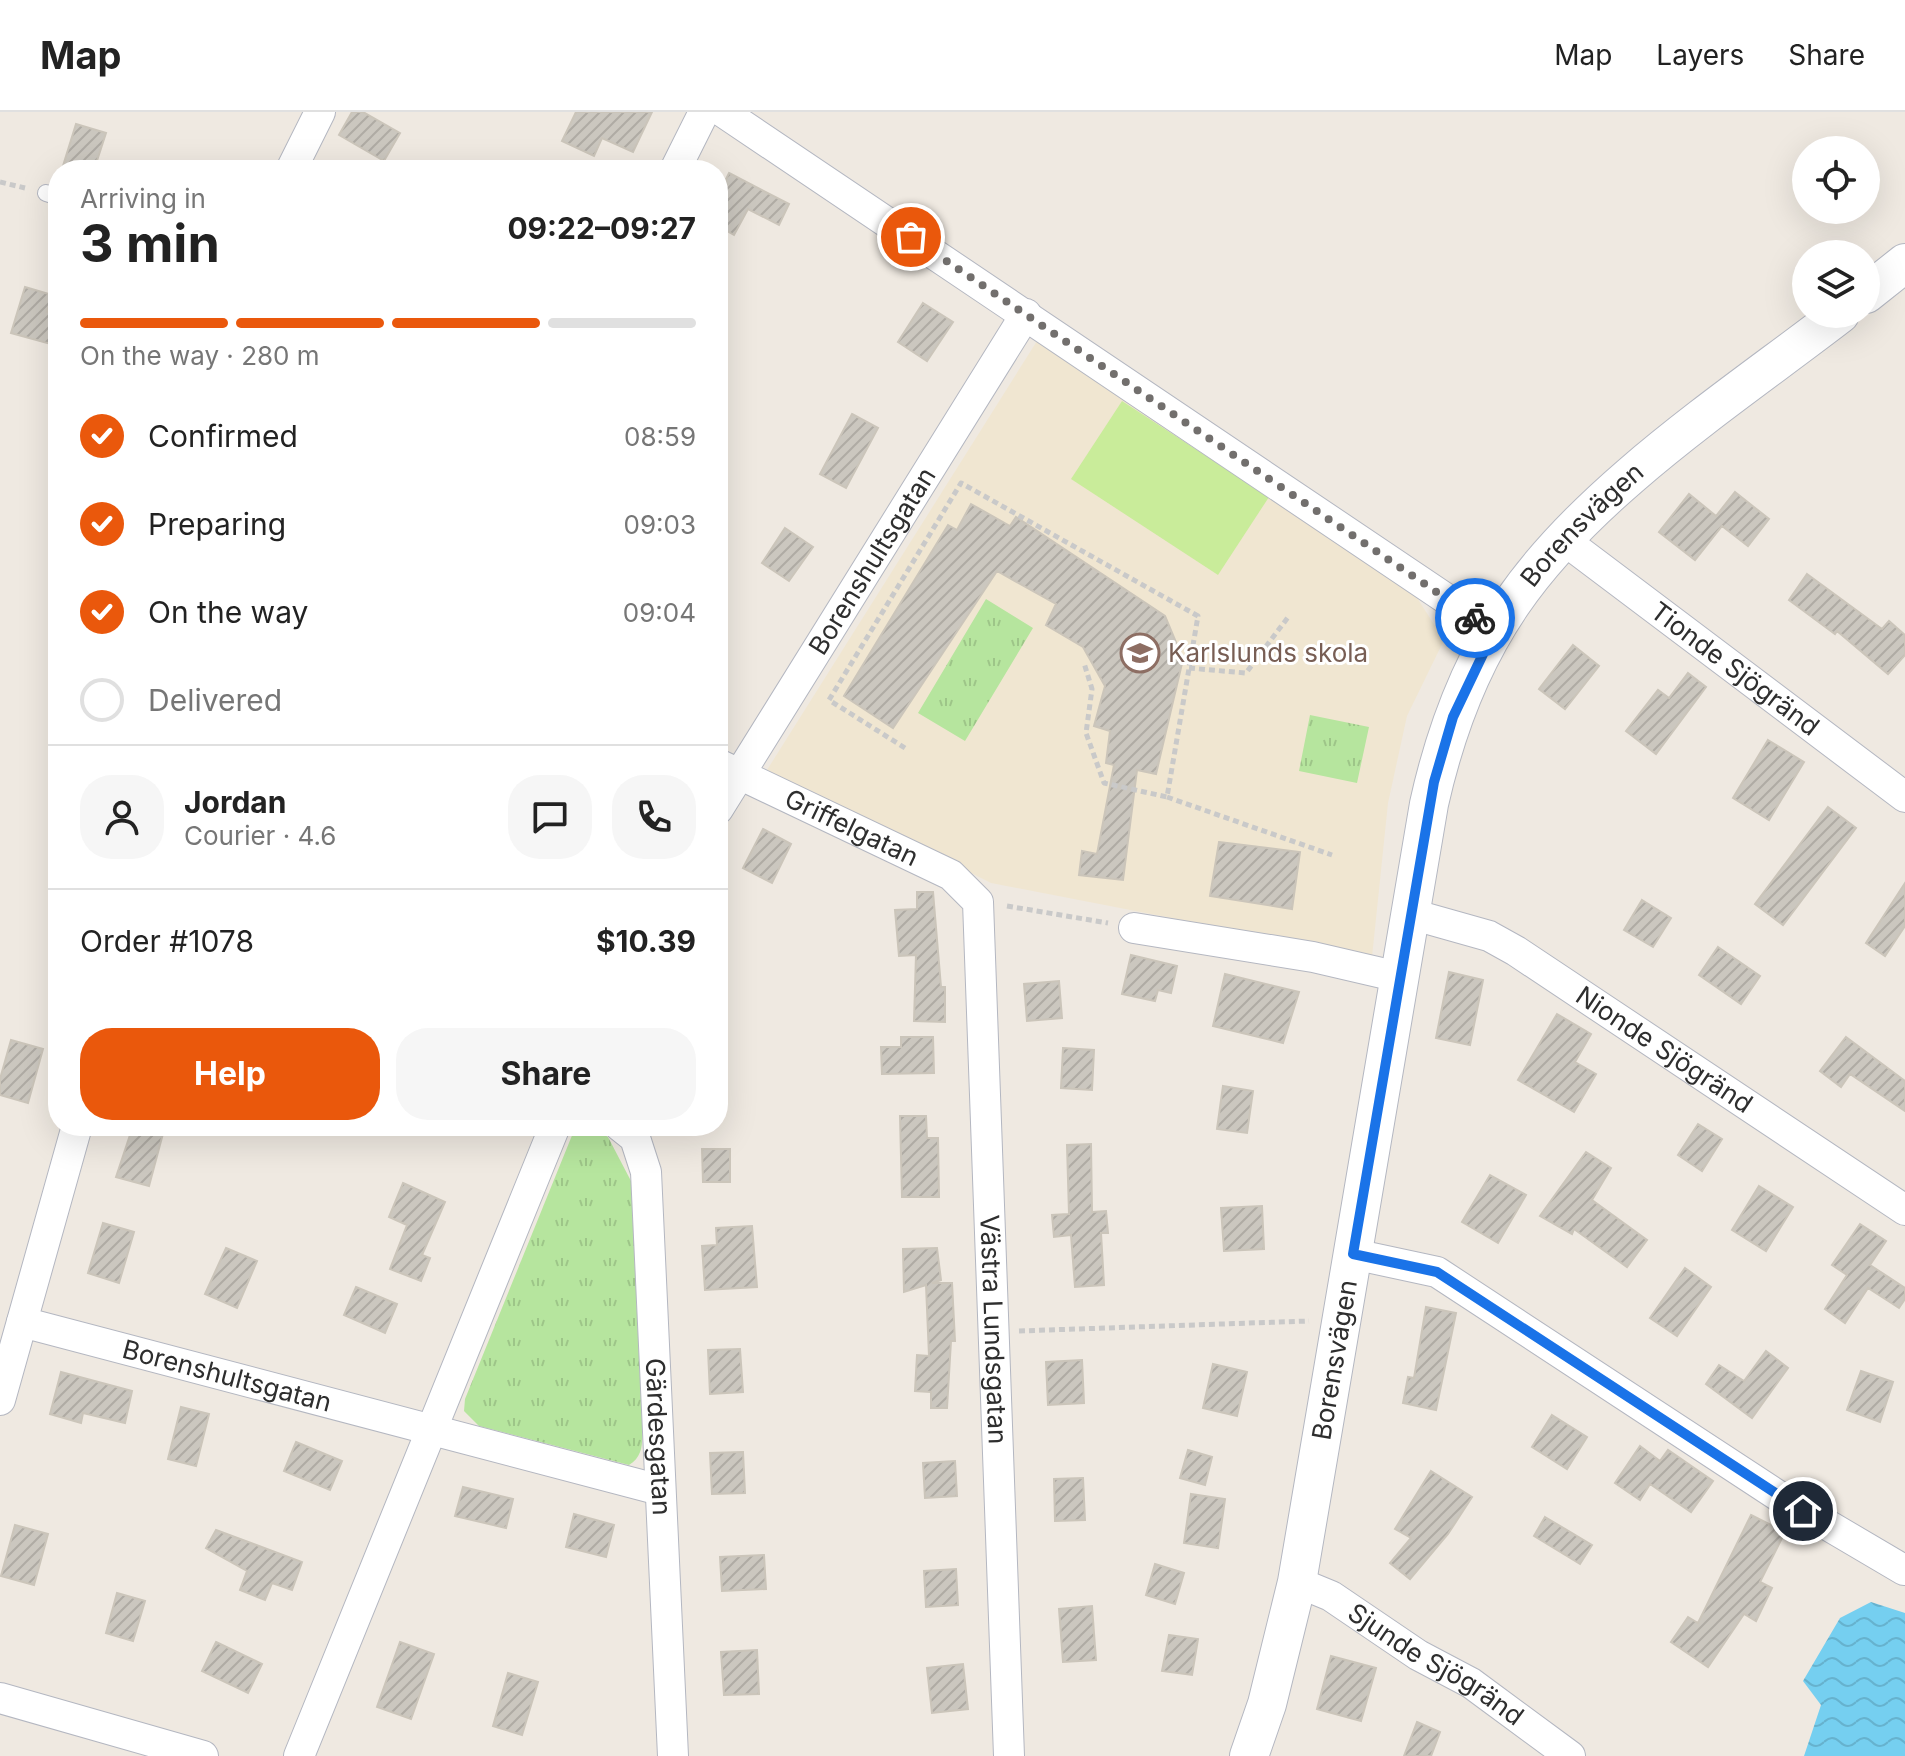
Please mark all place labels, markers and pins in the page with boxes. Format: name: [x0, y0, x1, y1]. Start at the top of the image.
pin: [877, 203, 945, 271]
school or university icon: Karlslunds skola: [1119, 632, 1161, 674]
place label: Karlslunds skola: [1168, 637, 1368, 668]
pin: [1769, 1477, 1837, 1545]

